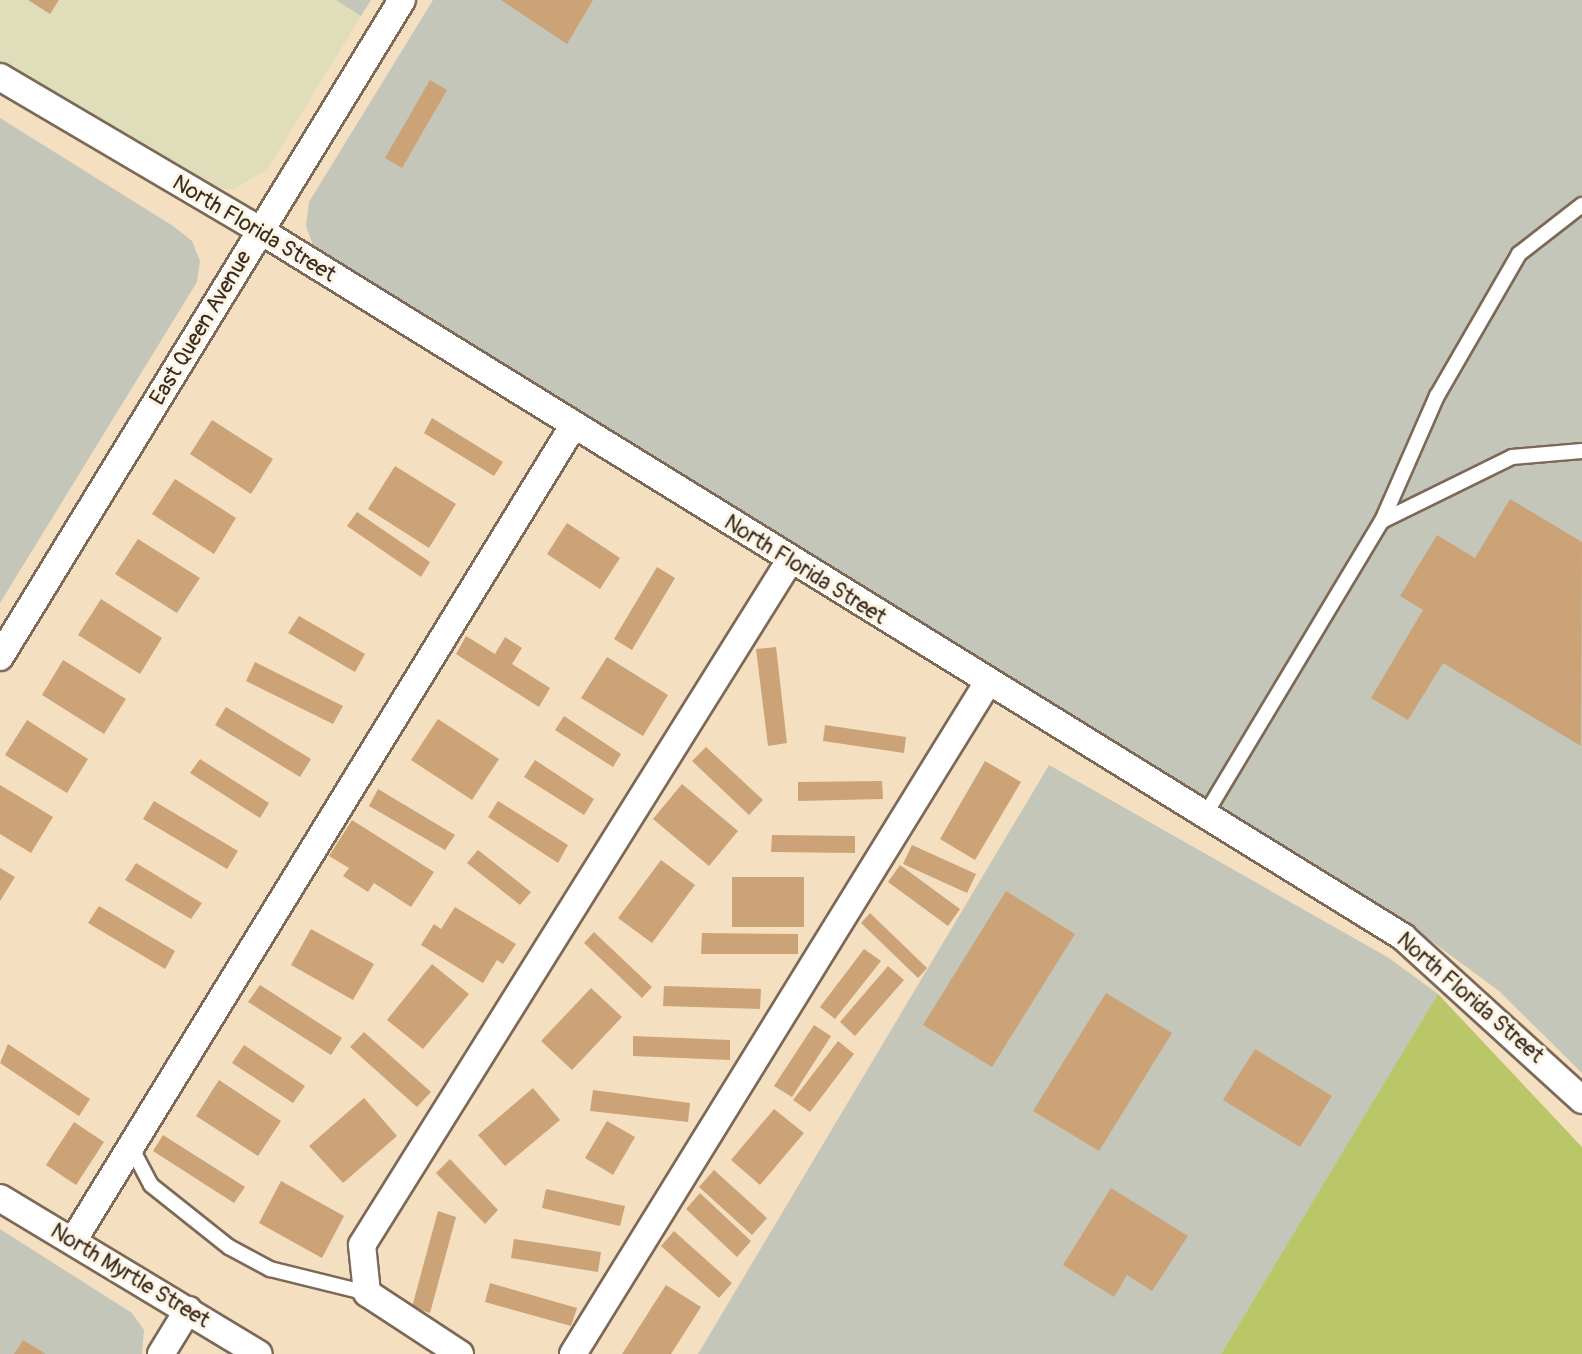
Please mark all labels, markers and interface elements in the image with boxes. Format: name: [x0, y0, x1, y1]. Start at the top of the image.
street label: North Florida Street: [167, 170, 341, 288]
street label: East Queen Avenue: [144, 246, 258, 410]
street label: North Florida Street: [719, 510, 891, 630]
street label: North Florida Street: [1391, 927, 1549, 1069]
street label: North Myrtle Street: [46, 1218, 214, 1334]

